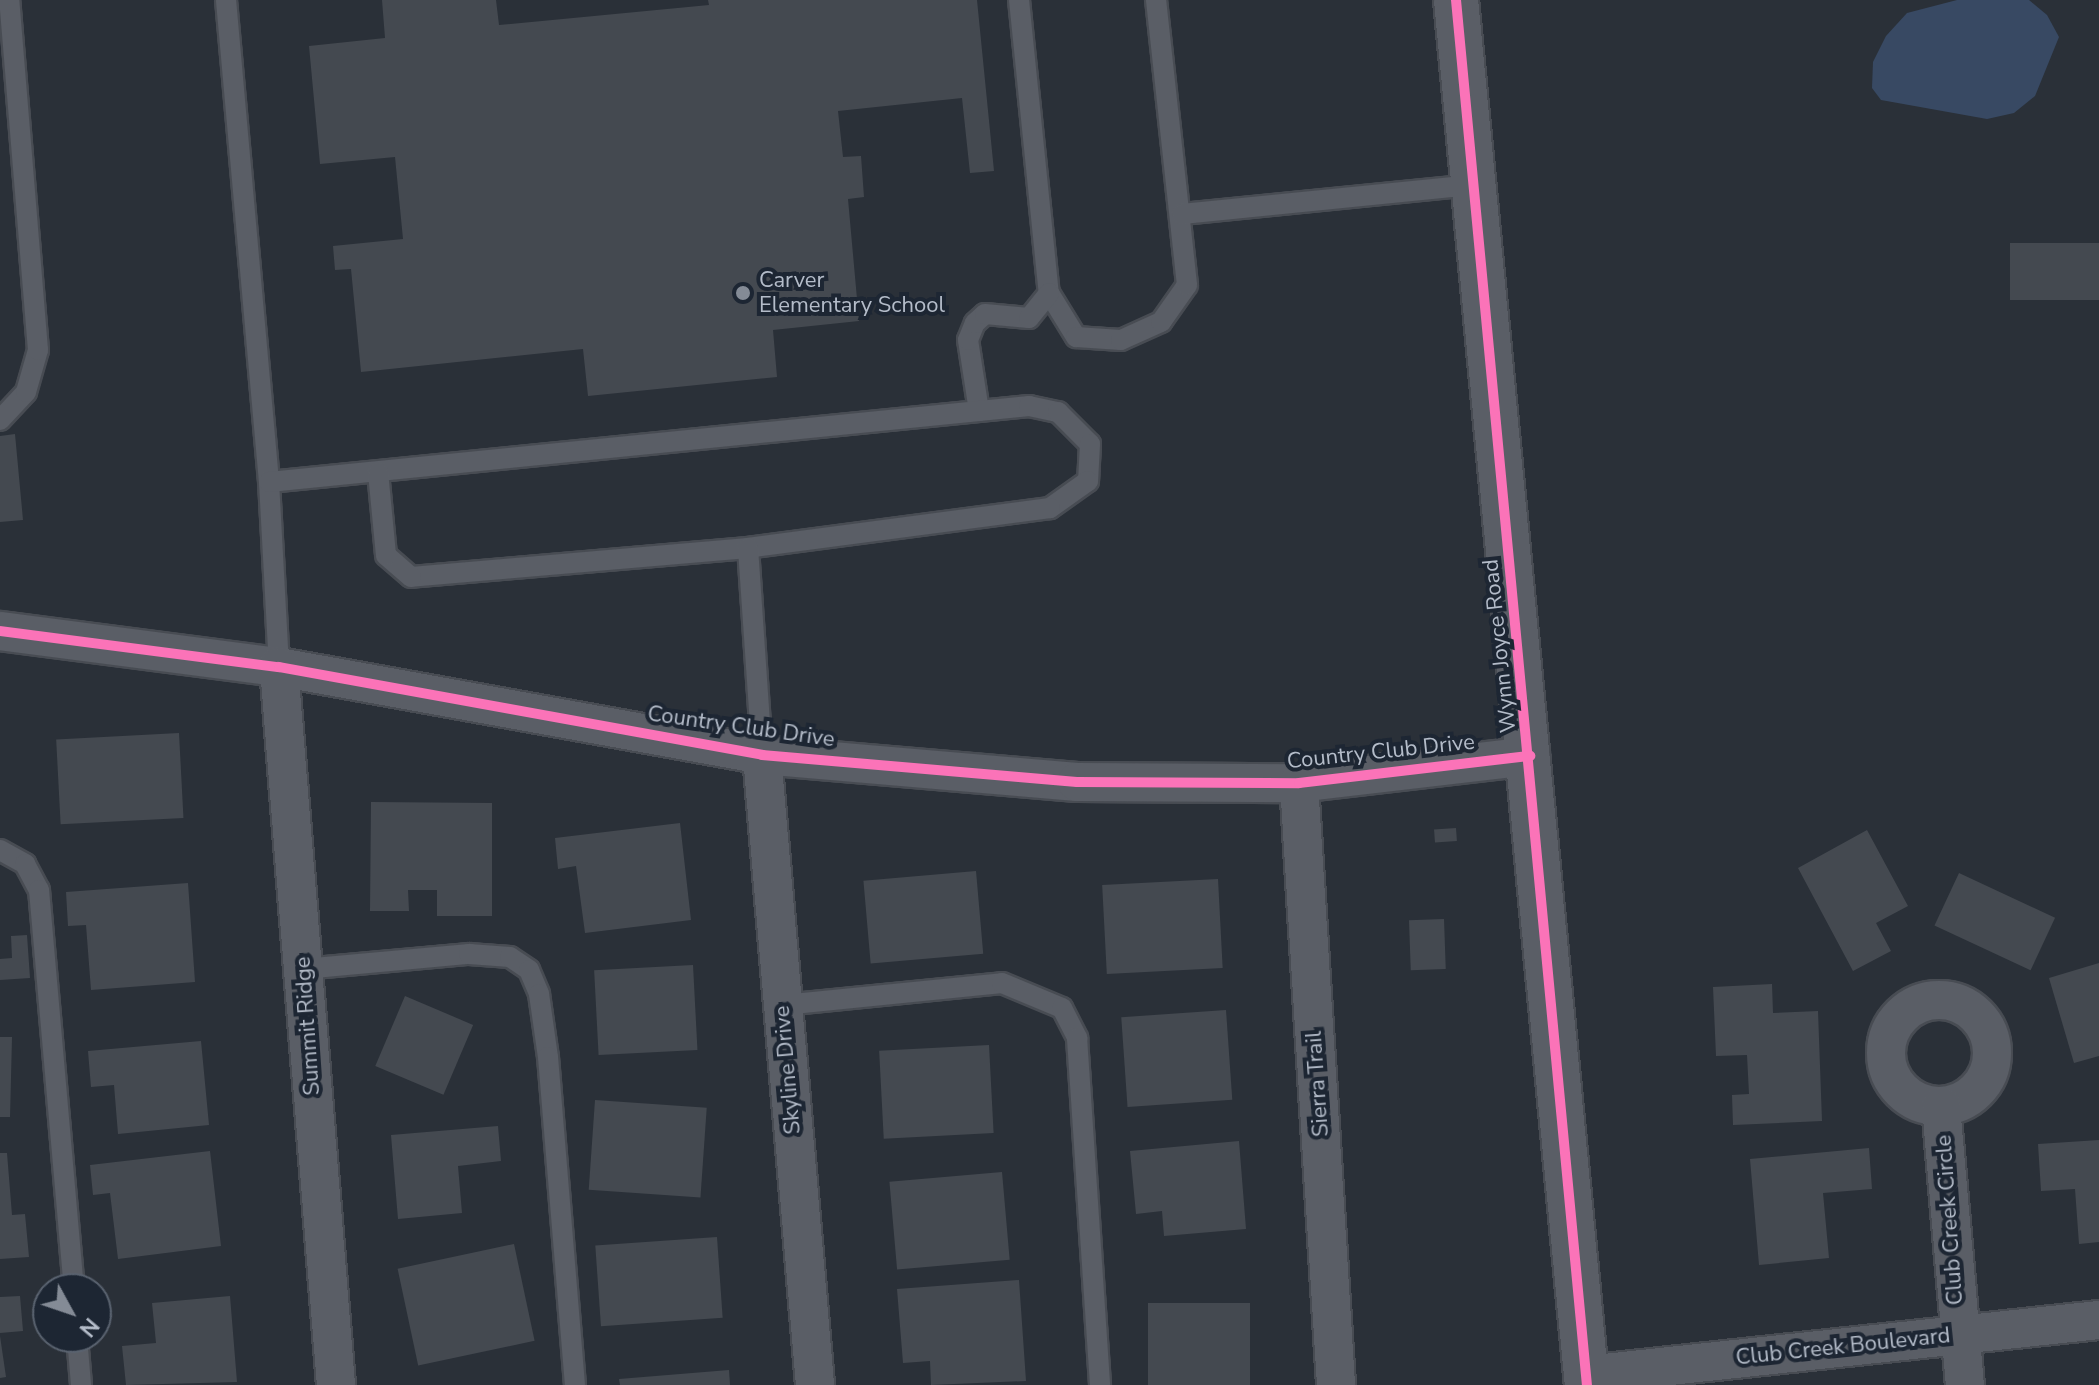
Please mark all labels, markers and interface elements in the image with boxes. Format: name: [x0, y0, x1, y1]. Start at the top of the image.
place label: Carver Elementary School: [759, 267, 945, 318]
marker: Carver Elementary School: [734, 284, 752, 302]
street label: Wynn Joyce Road: [1478, 558, 1522, 734]
street label: Country Club Drive: [646, 701, 836, 753]
street label: Country Club Drive: [1286, 729, 1476, 775]
street label: Summit Ridge: [290, 956, 326, 1096]
street label: Skyline Drive: [769, 1005, 807, 1135]
street label: Sierra Trail: [1301, 1030, 1335, 1138]
street label: Club Creek Circle: [1931, 1134, 1969, 1306]
north arrow: [32, 1273, 112, 1353]
text: N: [72, 1311, 106, 1343]
street label: Club Creek Boulevard: [1734, 1323, 1952, 1371]

